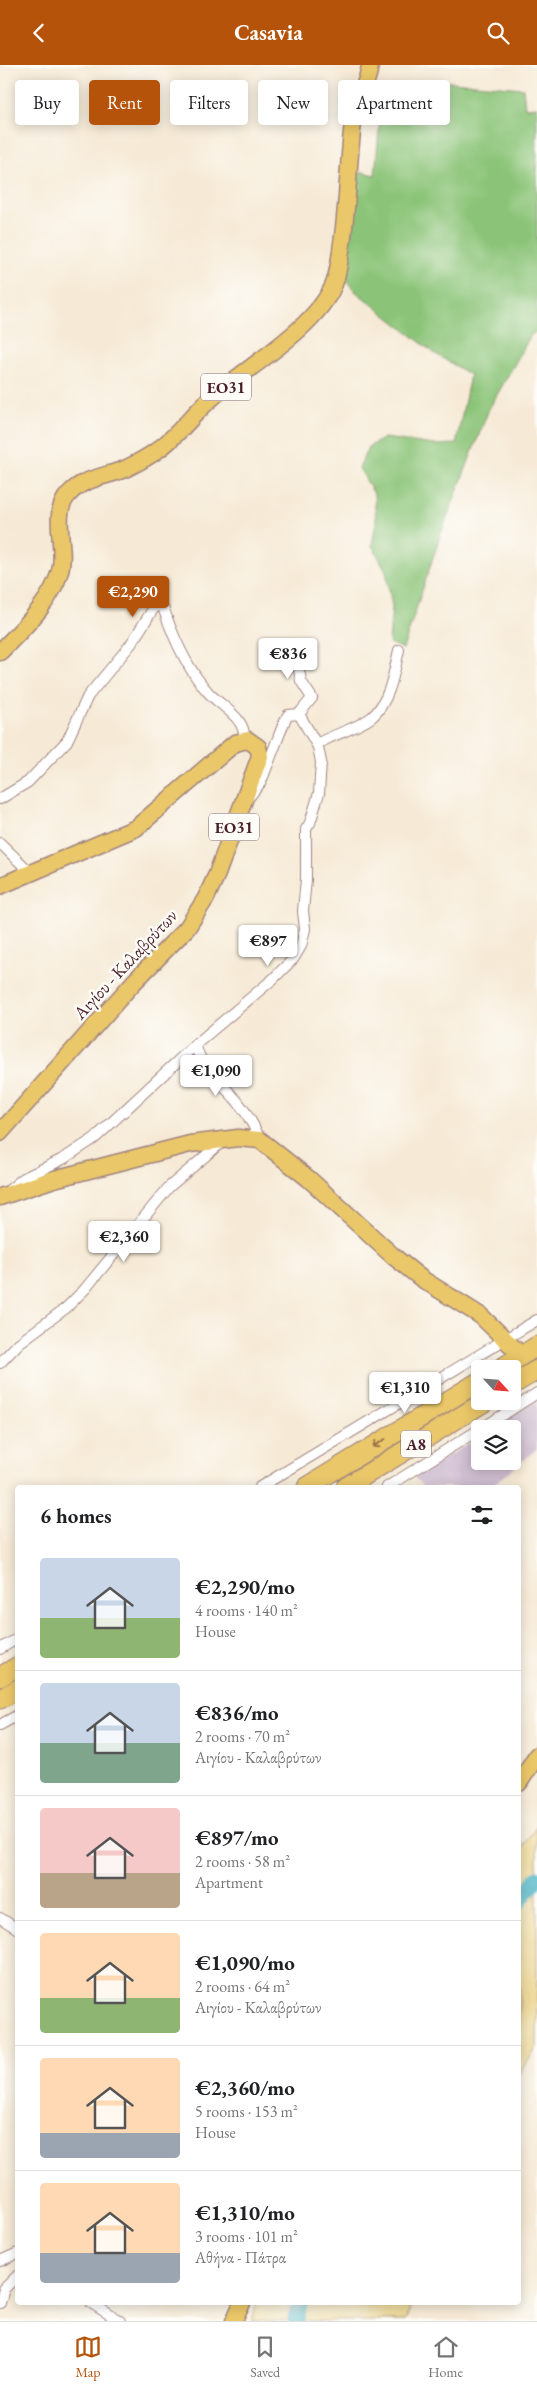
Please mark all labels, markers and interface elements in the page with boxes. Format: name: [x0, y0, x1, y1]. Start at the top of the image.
text: Casavia: [234, 18, 303, 47]
icon: back: [25, 19, 53, 47]
icon: search: [484, 19, 512, 47]
chip: Buy: [15, 80, 79, 125]
chip: Rent: [89, 80, 160, 125]
chip: Filters: [170, 80, 248, 125]
chip: New: [258, 80, 328, 125]
chip: Apartment: [338, 80, 450, 125]
road number: ΕΟ31: [201, 373, 251, 401]
pin: €2,290: [92, 575, 174, 618]
text: €2,290: [108, 581, 158, 602]
pin: €836: [258, 637, 318, 680]
text: €836: [269, 643, 307, 664]
road number: ΕΟ31: [209, 814, 259, 841]
street label: Αιγίου - Καλαβρύτων: [67, 904, 182, 1025]
pin: €897: [238, 925, 298, 967]
text: €897: [249, 930, 287, 951]
pin: €1,090: [175, 1055, 257, 1097]
text: €1,090: [191, 1060, 241, 1081]
pin: €2,360: [83, 1221, 165, 1263]
text: €2,360: [99, 1226, 149, 1247]
north arrow: [471, 1360, 521, 1410]
map controls: [471, 1360, 521, 1470]
pin: €1,310: [364, 1371, 446, 1414]
text: €1,310: [380, 1377, 430, 1398]
button: layers: [471, 1420, 521, 1470]
road number: Α8: [401, 1431, 431, 1457]
one-way arrow: [372, 1439, 386, 1449]
icon: filters: [468, 1501, 496, 1529]
text: 6 homes: [40, 1502, 112, 1529]
text: €2,290/mo: [195, 1573, 295, 1600]
icon: home: [80, 1578, 140, 1638]
text: 4 rooms · 140 m²: [195, 1600, 298, 1621]
text: House: [195, 1621, 236, 1642]
text: €836/mo: [195, 1699, 279, 1726]
icon: home: [80, 1703, 140, 1763]
text: 2 rooms · 70 m²: [195, 1726, 290, 1747]
text: Αιγίου - Καλαβρύτων: [195, 1747, 322, 1768]
text: €897/mo: [195, 1824, 279, 1851]
icon: home: [80, 1828, 140, 1888]
text: 2 rooms · 58 m²: [195, 1851, 290, 1872]
text: Apartment: [195, 1872, 263, 1893]
text: €1,090/mo: [195, 1949, 295, 1976]
icon: home: [80, 1953, 140, 2013]
text: 2 rooms · 64 m²: [195, 1976, 290, 1997]
text: Αιγίου - Καλαβρύτων: [195, 1997, 322, 2018]
text: €2,360/mo: [195, 2074, 295, 2101]
icon: home: [80, 2078, 140, 2138]
text: 5 rooms · 153 m²: [195, 2101, 298, 2122]
text: House: [195, 2122, 236, 2143]
text: €1,310/mo: [195, 2199, 295, 2226]
icon: home: [80, 2203, 140, 2263]
text: 3 rooms · 101 m²: [195, 2226, 298, 2247]
text: Αθήνα - Πάτρα: [195, 2247, 286, 2268]
tab: Map: [74, 2333, 102, 2381]
tab: Saved: [250, 2333, 280, 2381]
tab: Home: [428, 2333, 463, 2381]

